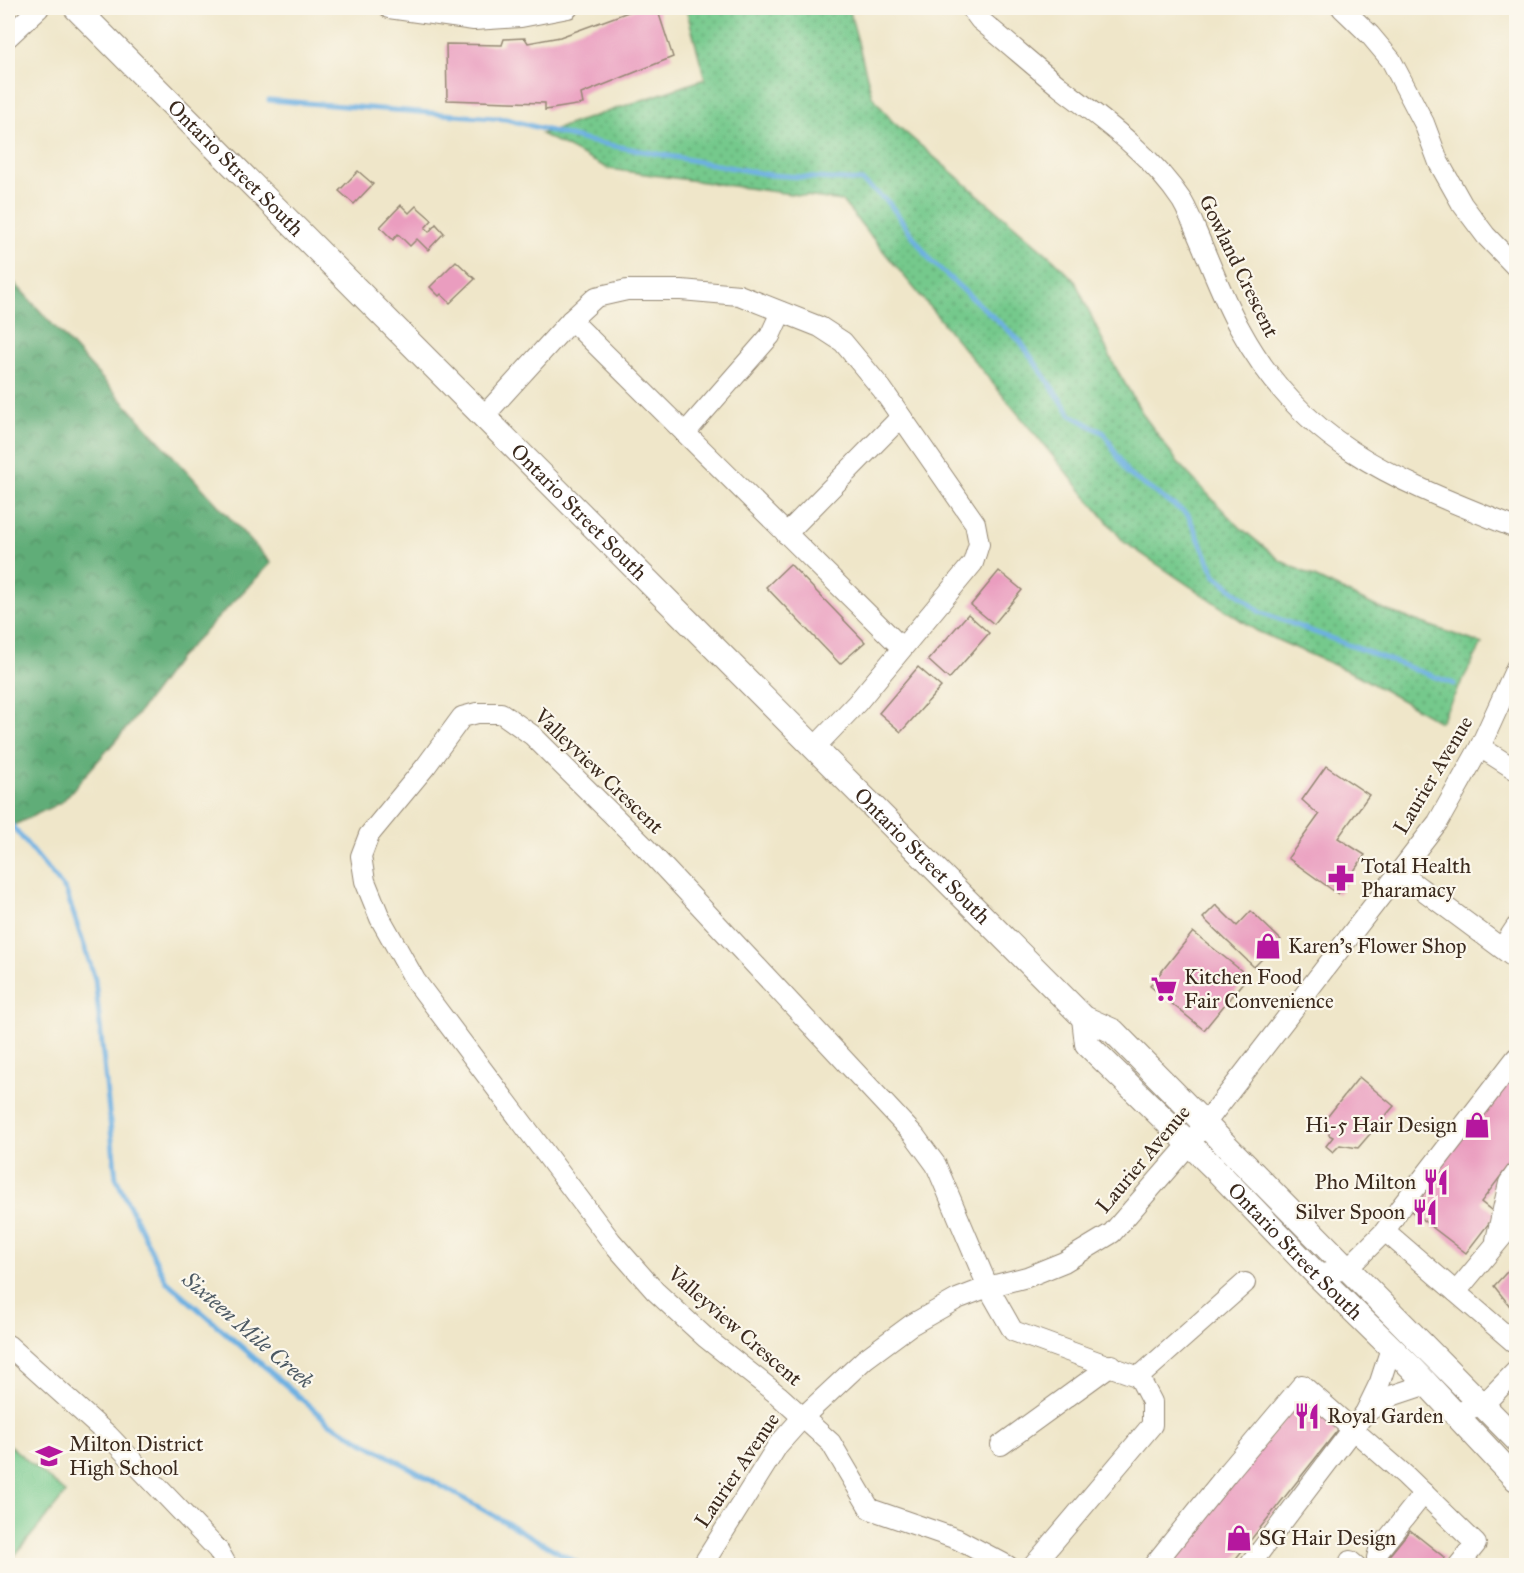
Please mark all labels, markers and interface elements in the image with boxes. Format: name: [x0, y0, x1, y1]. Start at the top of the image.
street label: Ontario Street South: [162, 94, 309, 242]
street label: Gowland Crescent: [1193, 190, 1285, 342]
street label: Ontario Street South: [505, 438, 653, 586]
street label: Valleyview Crescent: [528, 702, 669, 840]
street label: Laurier Avenue: [1388, 711, 1479, 839]
street label: Ontario Street South: [849, 782, 996, 930]
place label: Total Health Pharamacy: [1361, 853, 1471, 903]
pharmacy icon: Total Health Pharamacy: [1326, 863, 1356, 893]
shop icon: Karen's Flower Shop: [1253, 931, 1283, 961]
place label: Karen's Flower Shop: [1288, 933, 1466, 959]
place label: Kitchen Food Fair Convenience: [1184, 964, 1334, 1014]
supermarket icon: Kitchen Food Fair Convenience: [1149, 974, 1179, 1004]
street label: Laurier Avenue: [1090, 1099, 1196, 1218]
shop icon: Hi-5 Hair Design: [1462, 1110, 1492, 1140]
place label: Hi-5 Hair Design: [1305, 1112, 1457, 1138]
restaurant icon: Pho Milton: [1421, 1167, 1451, 1197]
place label: Pho Milton: [1315, 1169, 1416, 1195]
street label: Ontario Street South: [1222, 1177, 1368, 1326]
restaurant icon: Silver Spoon: [1410, 1197, 1440, 1227]
place label: Silver Spoon: [1295, 1199, 1405, 1225]
street label: Valleyview Crescent: [662, 1260, 808, 1392]
water label: Sixteen Mile Creek: [176, 1265, 319, 1394]
restaurant icon: Royal Garden: [1292, 1401, 1322, 1431]
place label: Royal Garden: [1327, 1403, 1444, 1429]
street label: Laurier Avenue: [689, 1407, 785, 1533]
place label: Milton District High School: [69, 1431, 204, 1481]
school or university icon: Milton District High School: [34, 1441, 64, 1471]
shop icon: SG Hair Design: [1224, 1523, 1254, 1553]
place label: SG Hair Design: [1259, 1525, 1396, 1551]

